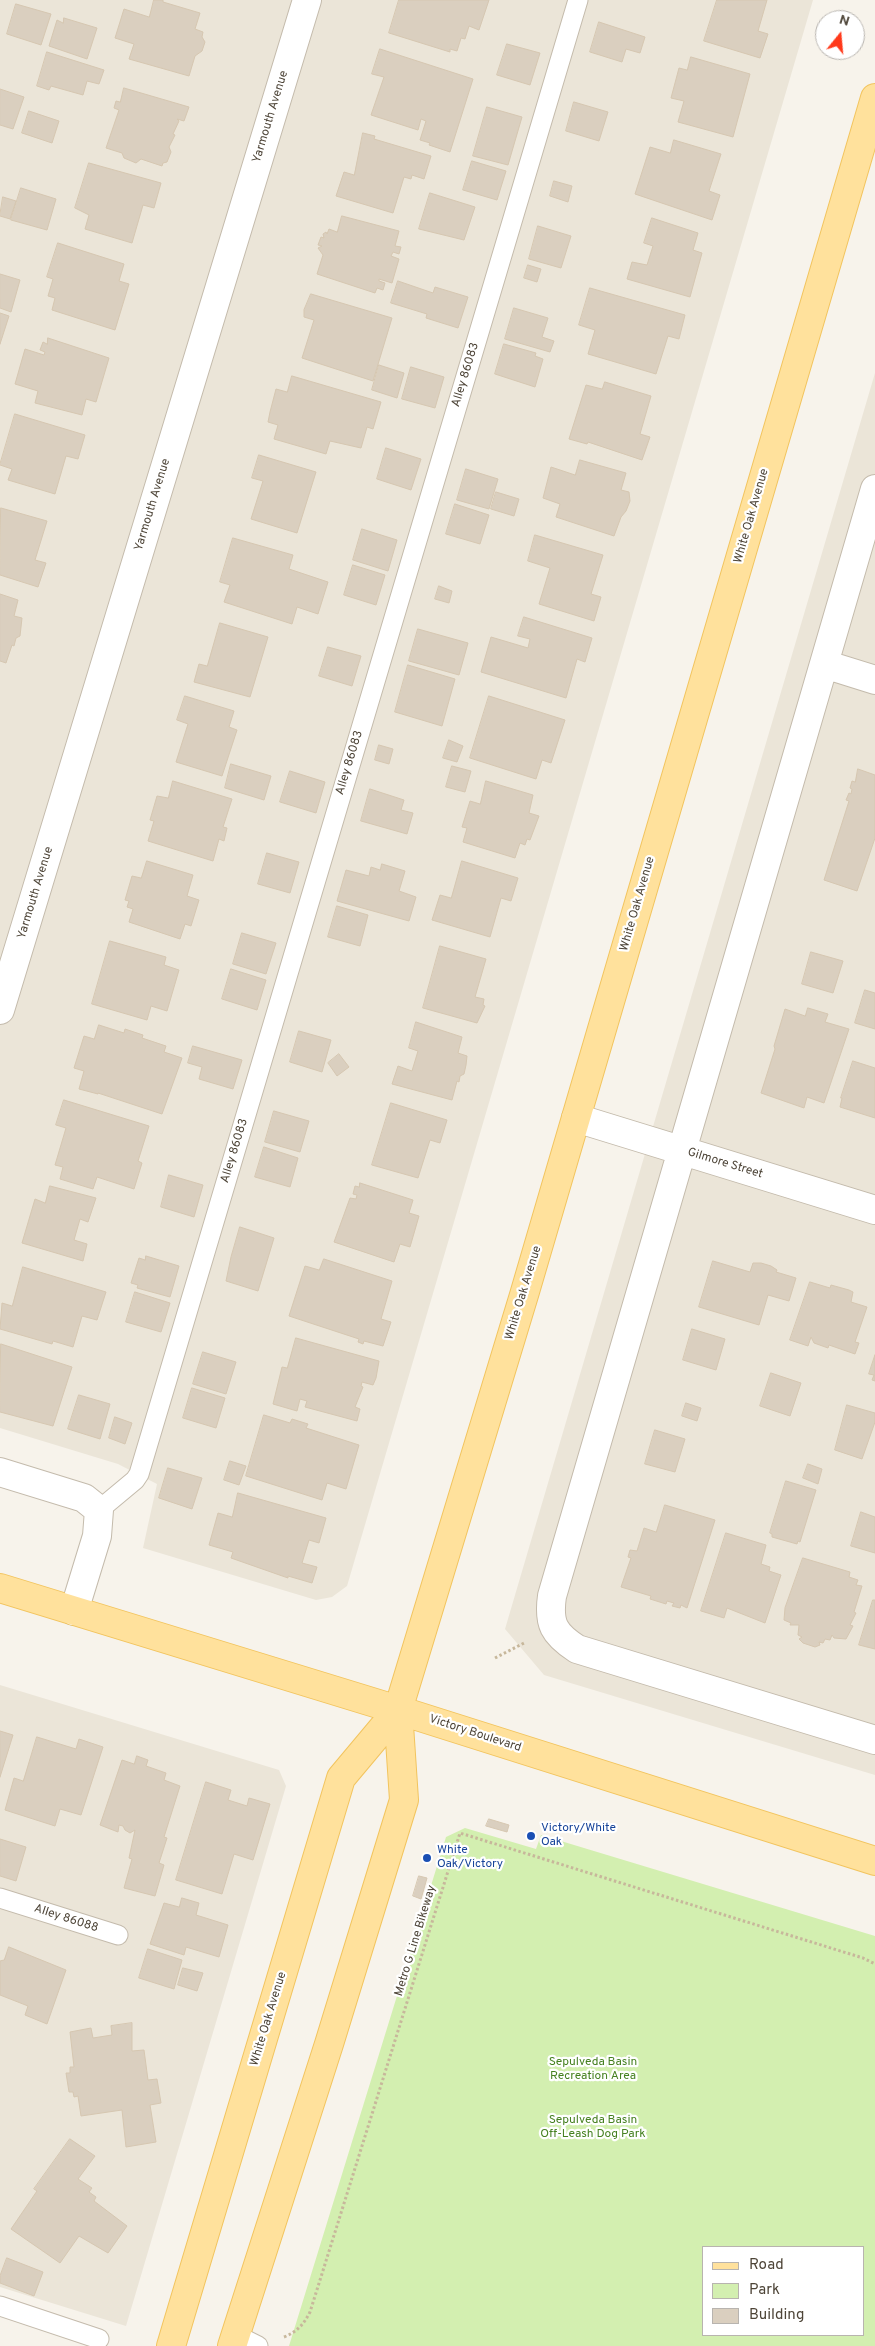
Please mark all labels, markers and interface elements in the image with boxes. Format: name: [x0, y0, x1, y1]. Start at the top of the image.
north arrow: [815, 10, 865, 60]
text: N: [837, 12, 852, 31]
street label: Yarmouth Avenue: [250, 69, 292, 165]
street label: Alley 86083: [449, 341, 483, 409]
street label: Yarmouth Avenue: [132, 457, 174, 553]
street label: White Oak Avenue: [732, 467, 772, 565]
street label: Alley 86083: [333, 729, 367, 797]
street label: Yarmouth Avenue: [15, 845, 57, 941]
street label: White Oak Avenue: [618, 855, 658, 953]
street label: Alley 86083: [218, 1117, 252, 1185]
street label: Gilmore Street: [686, 1146, 764, 1182]
street label: White Oak Avenue: [503, 1244, 545, 1342]
street label: Victory Boulevard: [427, 1712, 523, 1756]
place label: Victory/White Oak: [541, 1822, 616, 1850]
marker: Victory/White Oak: [525, 1830, 537, 1842]
place label: White Oak/Victory: [437, 1844, 503, 1872]
marker: White Oak/Victory: [421, 1852, 433, 1864]
street label: Metro G Line Bikeway: [392, 1884, 440, 1998]
street label: Alley 86088: [32, 1902, 100, 1936]
street label: White Oak Avenue: [248, 1970, 290, 2068]
park label: Sepulveda Basin Recreation Area: [549, 2056, 637, 2084]
park label: Sepulveda Basin Off-Leash Dog Park: [540, 2114, 646, 2142]
legend: [702, 2246, 865, 2336]
text: Road: [749, 2256, 784, 2275]
text: Park: [749, 2281, 780, 2300]
text: Building: [749, 2306, 804, 2325]

